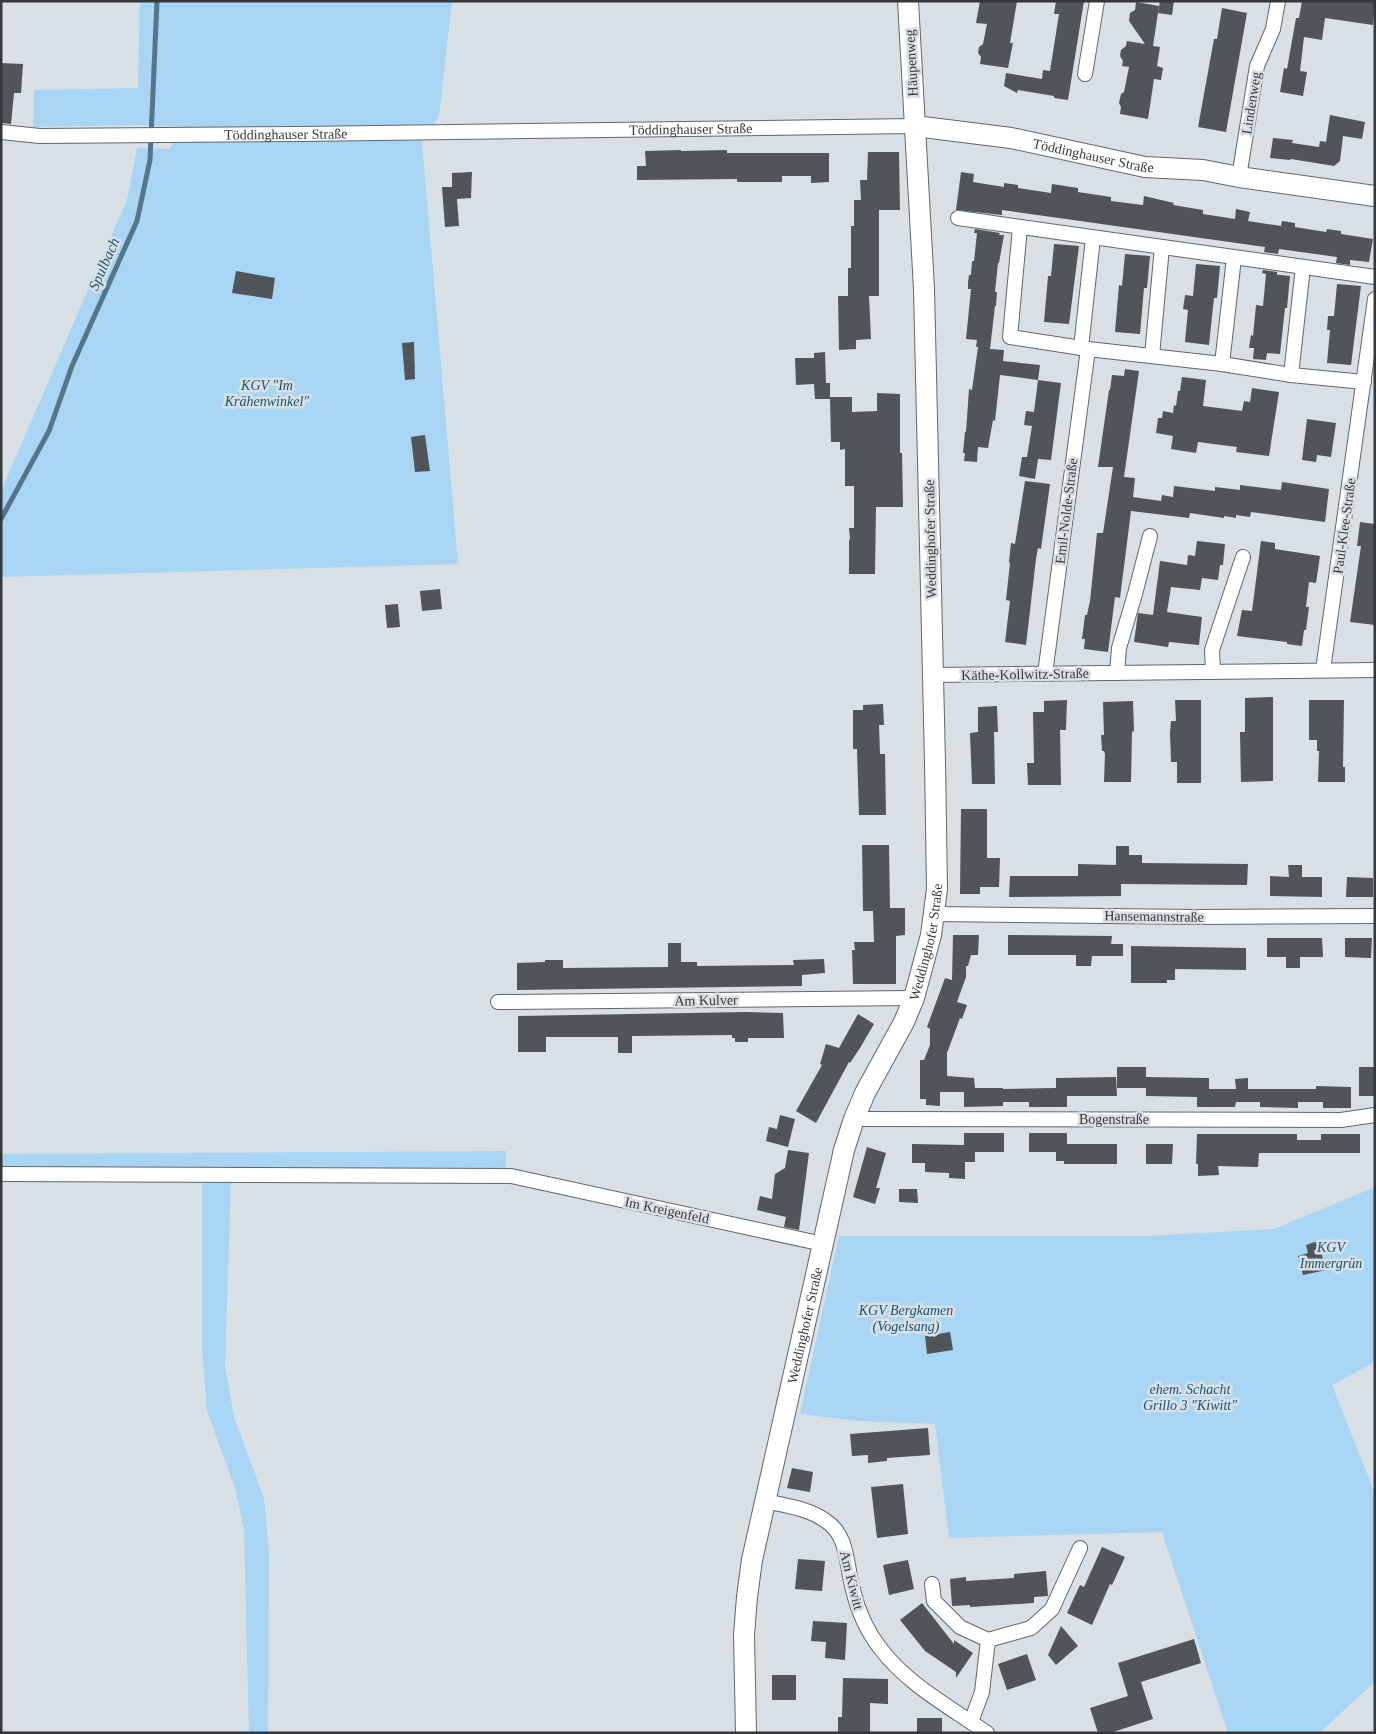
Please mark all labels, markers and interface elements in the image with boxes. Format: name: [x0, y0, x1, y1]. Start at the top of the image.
street label: Häupenweg: [902, 29, 921, 97]
street label: Lindenweg: [1239, 71, 1264, 135]
street label: Töddinghauser Straße: [629, 121, 753, 138]
street label: Töddinghauser Straße: [224, 126, 348, 143]
street label: Töddinghauser Straße: [1031, 136, 1154, 175]
water label: Spulbach: [85, 235, 123, 293]
park label: KGV "Im Krähenwinkel": [224, 378, 309, 409]
street label: Emil-Nolde-Straße: [1053, 457, 1080, 565]
street label: Paul-Klee-Straße: [1330, 477, 1359, 575]
street label: Weddinghofer Straße: [922, 479, 939, 599]
street label: Käthe-Kollwitz-Straße: [961, 666, 1089, 683]
street label: Weddinghofer Straße: [907, 883, 945, 1002]
street label: Hansemannstraße: [1104, 908, 1204, 925]
street label: Am Kulver: [674, 992, 738, 1009]
street label: Bogenstraße: [1079, 1112, 1149, 1127]
street label: Im Kreigenfeld: [623, 1194, 710, 1227]
park label: KGV Immergrün: [1299, 1240, 1362, 1271]
street label: Weddinghofer Straße: [785, 1266, 826, 1385]
park label: KGV Bergkamen (Vogelsang): [858, 1303, 953, 1335]
park label: ehem. Schacht Grillo 3 "Kiwitt": [1143, 1382, 1237, 1413]
street label: Am Kiwitt: [837, 1549, 866, 1611]

